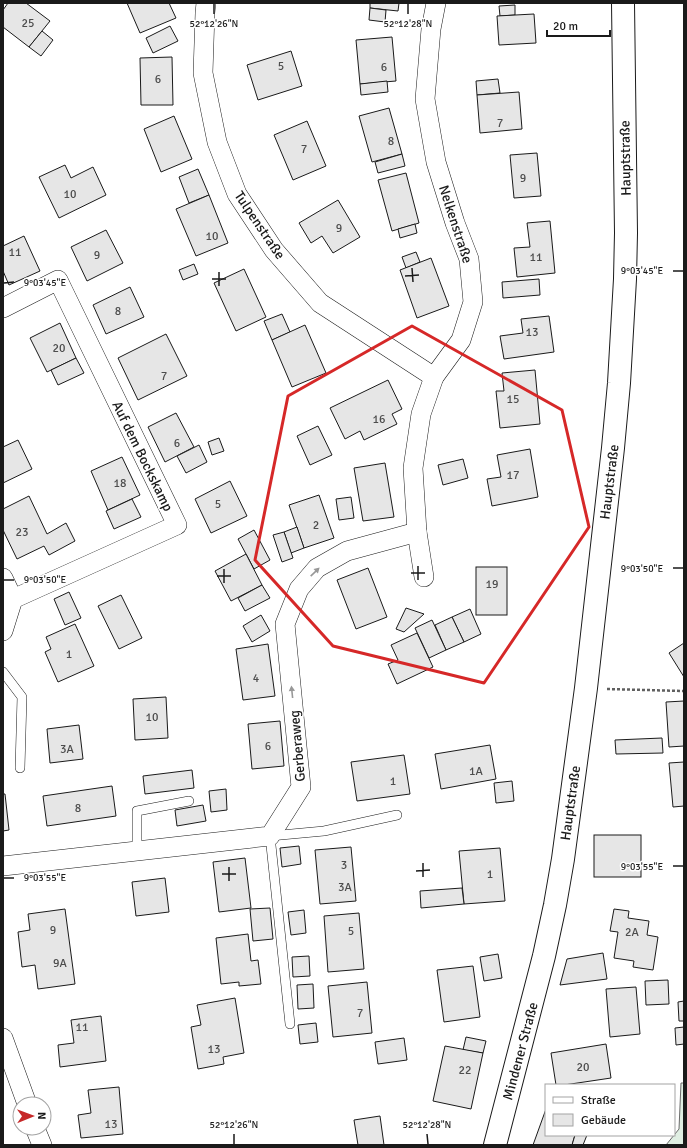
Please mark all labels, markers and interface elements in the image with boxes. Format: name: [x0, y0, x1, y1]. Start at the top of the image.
scale bar: [547, 12, 610, 38]
house number: 25: [22, 16, 34, 31]
text: 52°12'26"N: [190, 18, 238, 30]
text: 52°12'28"N: [384, 18, 432, 30]
text: 20 m: [553, 19, 578, 34]
house number: 5: [278, 59, 284, 74]
house number: 6: [381, 60, 387, 75]
house number: 6: [155, 72, 161, 87]
house number: 7: [497, 116, 503, 131]
street label: Hauptstraße: [616, 120, 635, 196]
house number: 8: [388, 134, 394, 149]
house number: 7: [301, 142, 307, 157]
house number: 9: [520, 171, 526, 186]
street label: Nelkenstraße: [435, 183, 476, 265]
house number: 10: [64, 187, 76, 202]
street label: Tulpenstraße: [231, 188, 289, 263]
house number: 9: [336, 221, 342, 236]
house number: 10: [206, 229, 218, 244]
house number: 11: [9, 245, 21, 260]
house number: 9: [94, 248, 100, 263]
house number: 11: [530, 250, 542, 265]
text: 9°03'45"E: [621, 265, 663, 277]
text: 9°03'45"E: [24, 277, 66, 289]
house number: 8: [115, 304, 121, 319]
house number: 13: [526, 325, 538, 340]
house number: 20: [53, 341, 65, 356]
house number: 7: [161, 369, 167, 384]
house number: 15: [507, 392, 519, 407]
street label: Auf dem Bockskamp: [108, 398, 177, 514]
house number: 16: [373, 412, 385, 427]
house number: 6: [174, 436, 180, 451]
street label: Hauptstraße: [596, 444, 623, 521]
house number: 17: [507, 468, 519, 483]
house number: 18: [114, 476, 126, 491]
house number: 5: [215, 497, 221, 512]
house number: 2: [313, 518, 319, 533]
house number: 23: [16, 525, 28, 540]
text: 9°03'50"E: [621, 563, 663, 575]
one-way arrow: [310, 567, 320, 576]
text: 9°03'50"E: [24, 574, 66, 586]
house number: 19: [486, 577, 498, 592]
house number: 1: [66, 647, 72, 662]
house number: 4: [253, 671, 260, 686]
one-way arrow: [289, 686, 295, 698]
street label: Gerberaweg: [286, 709, 309, 782]
house number: 10: [146, 710, 158, 725]
house number: 6: [265, 739, 271, 754]
house number: 3A: [60, 742, 75, 757]
house number: 1A: [469, 764, 484, 779]
street label: Hauptstraße: [557, 765, 584, 842]
house number: 1: [390, 774, 396, 789]
house number: 8: [75, 801, 81, 816]
house number: 3: [341, 858, 347, 873]
text: 9°03'55"E: [621, 861, 663, 873]
house number: 1: [487, 867, 493, 882]
text: 9°03'55"E: [24, 872, 66, 884]
house number: 3A: [338, 880, 353, 895]
house number: 9: [50, 923, 56, 938]
house number: 5: [348, 924, 354, 939]
house number: 2A: [625, 925, 640, 940]
house number: 9A: [53, 956, 68, 971]
street label: Mindener Straße: [499, 1000, 542, 1102]
house number: 7: [357, 1006, 363, 1021]
house number: 11: [76, 1020, 88, 1035]
house number: 13: [208, 1042, 220, 1057]
house number: 20: [577, 1060, 589, 1075]
house number: 22: [459, 1063, 471, 1078]
legend: [545, 1084, 675, 1136]
text: Straße: [581, 1093, 616, 1108]
north arrow: [12, 1096, 52, 1136]
text: N: [35, 1112, 48, 1120]
text: Gebäude: [581, 1113, 626, 1128]
house number: 13: [105, 1117, 117, 1132]
text: 52°12'26"N: [210, 1119, 258, 1131]
text: 52°12'28"N: [403, 1119, 451, 1131]

